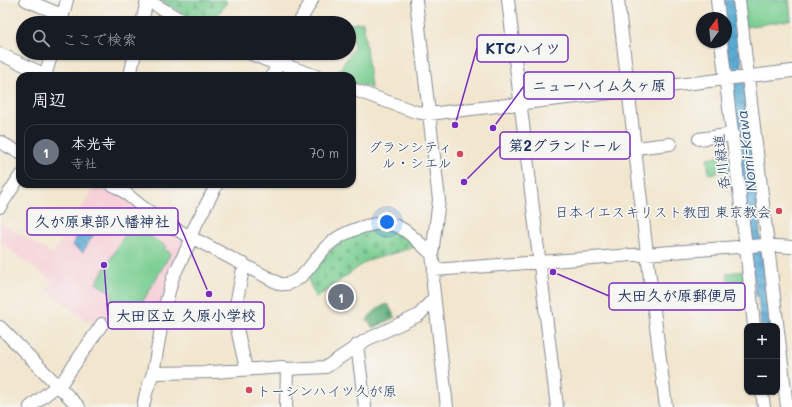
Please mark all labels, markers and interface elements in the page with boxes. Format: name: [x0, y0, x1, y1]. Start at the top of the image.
north arrow: [696, 12, 732, 48]
search box: [16, 16, 356, 60]
icon: search: [30, 27, 52, 49]
text: ここで検索: [62, 29, 137, 49]
callout: KTCハイツ: [477, 35, 568, 62]
text: KTCハイツ: [486, 38, 560, 58]
callout: ニューハイム久ヶ原: [524, 72, 674, 99]
text: ニューハイム久ヶ原: [532, 75, 666, 95]
text: 周辺: [32, 88, 66, 110]
water label: Nomi-Kawa: [731, 109, 761, 193]
callout: 第2グランドール: [500, 132, 630, 159]
text: 本光寺: [71, 133, 116, 153]
street label: 呑川緑道: [709, 133, 733, 191]
text: 第2グランドール: [509, 135, 621, 155]
place label: グランシティ ル・シエル: [368, 137, 452, 172]
text: 1: [43, 144, 49, 161]
text: 70 m: [309, 144, 339, 161]
marker: グランシティ ル・シエル: [455, 149, 465, 159]
text: 寺社: [71, 154, 97, 171]
place label: 日本イエスキリスト教団 東京教会: [555, 202, 771, 221]
marker: 日本イエスキリスト教団 東京教会: [774, 206, 784, 216]
callout: 久が原東部八幡神社: [27, 208, 178, 235]
text: 久が原東部八幡神社: [34, 211, 170, 231]
your location: [377, 212, 397, 232]
pin: 1: [328, 282, 354, 312]
callout: 大田久が原郵便局: [609, 283, 745, 310]
text: 大田久が原郵便局: [617, 285, 737, 305]
callout: 大田区立 久原小学校: [108, 302, 264, 329]
text: 大田区立 久原小学校: [116, 305, 256, 325]
map controls: [744, 323, 780, 395]
button: +: [744, 323, 780, 359]
button: −: [744, 359, 780, 395]
place label: トーシンハイツ久が原: [257, 381, 397, 400]
marker: トーシンハイツ久が原: [244, 385, 254, 395]

